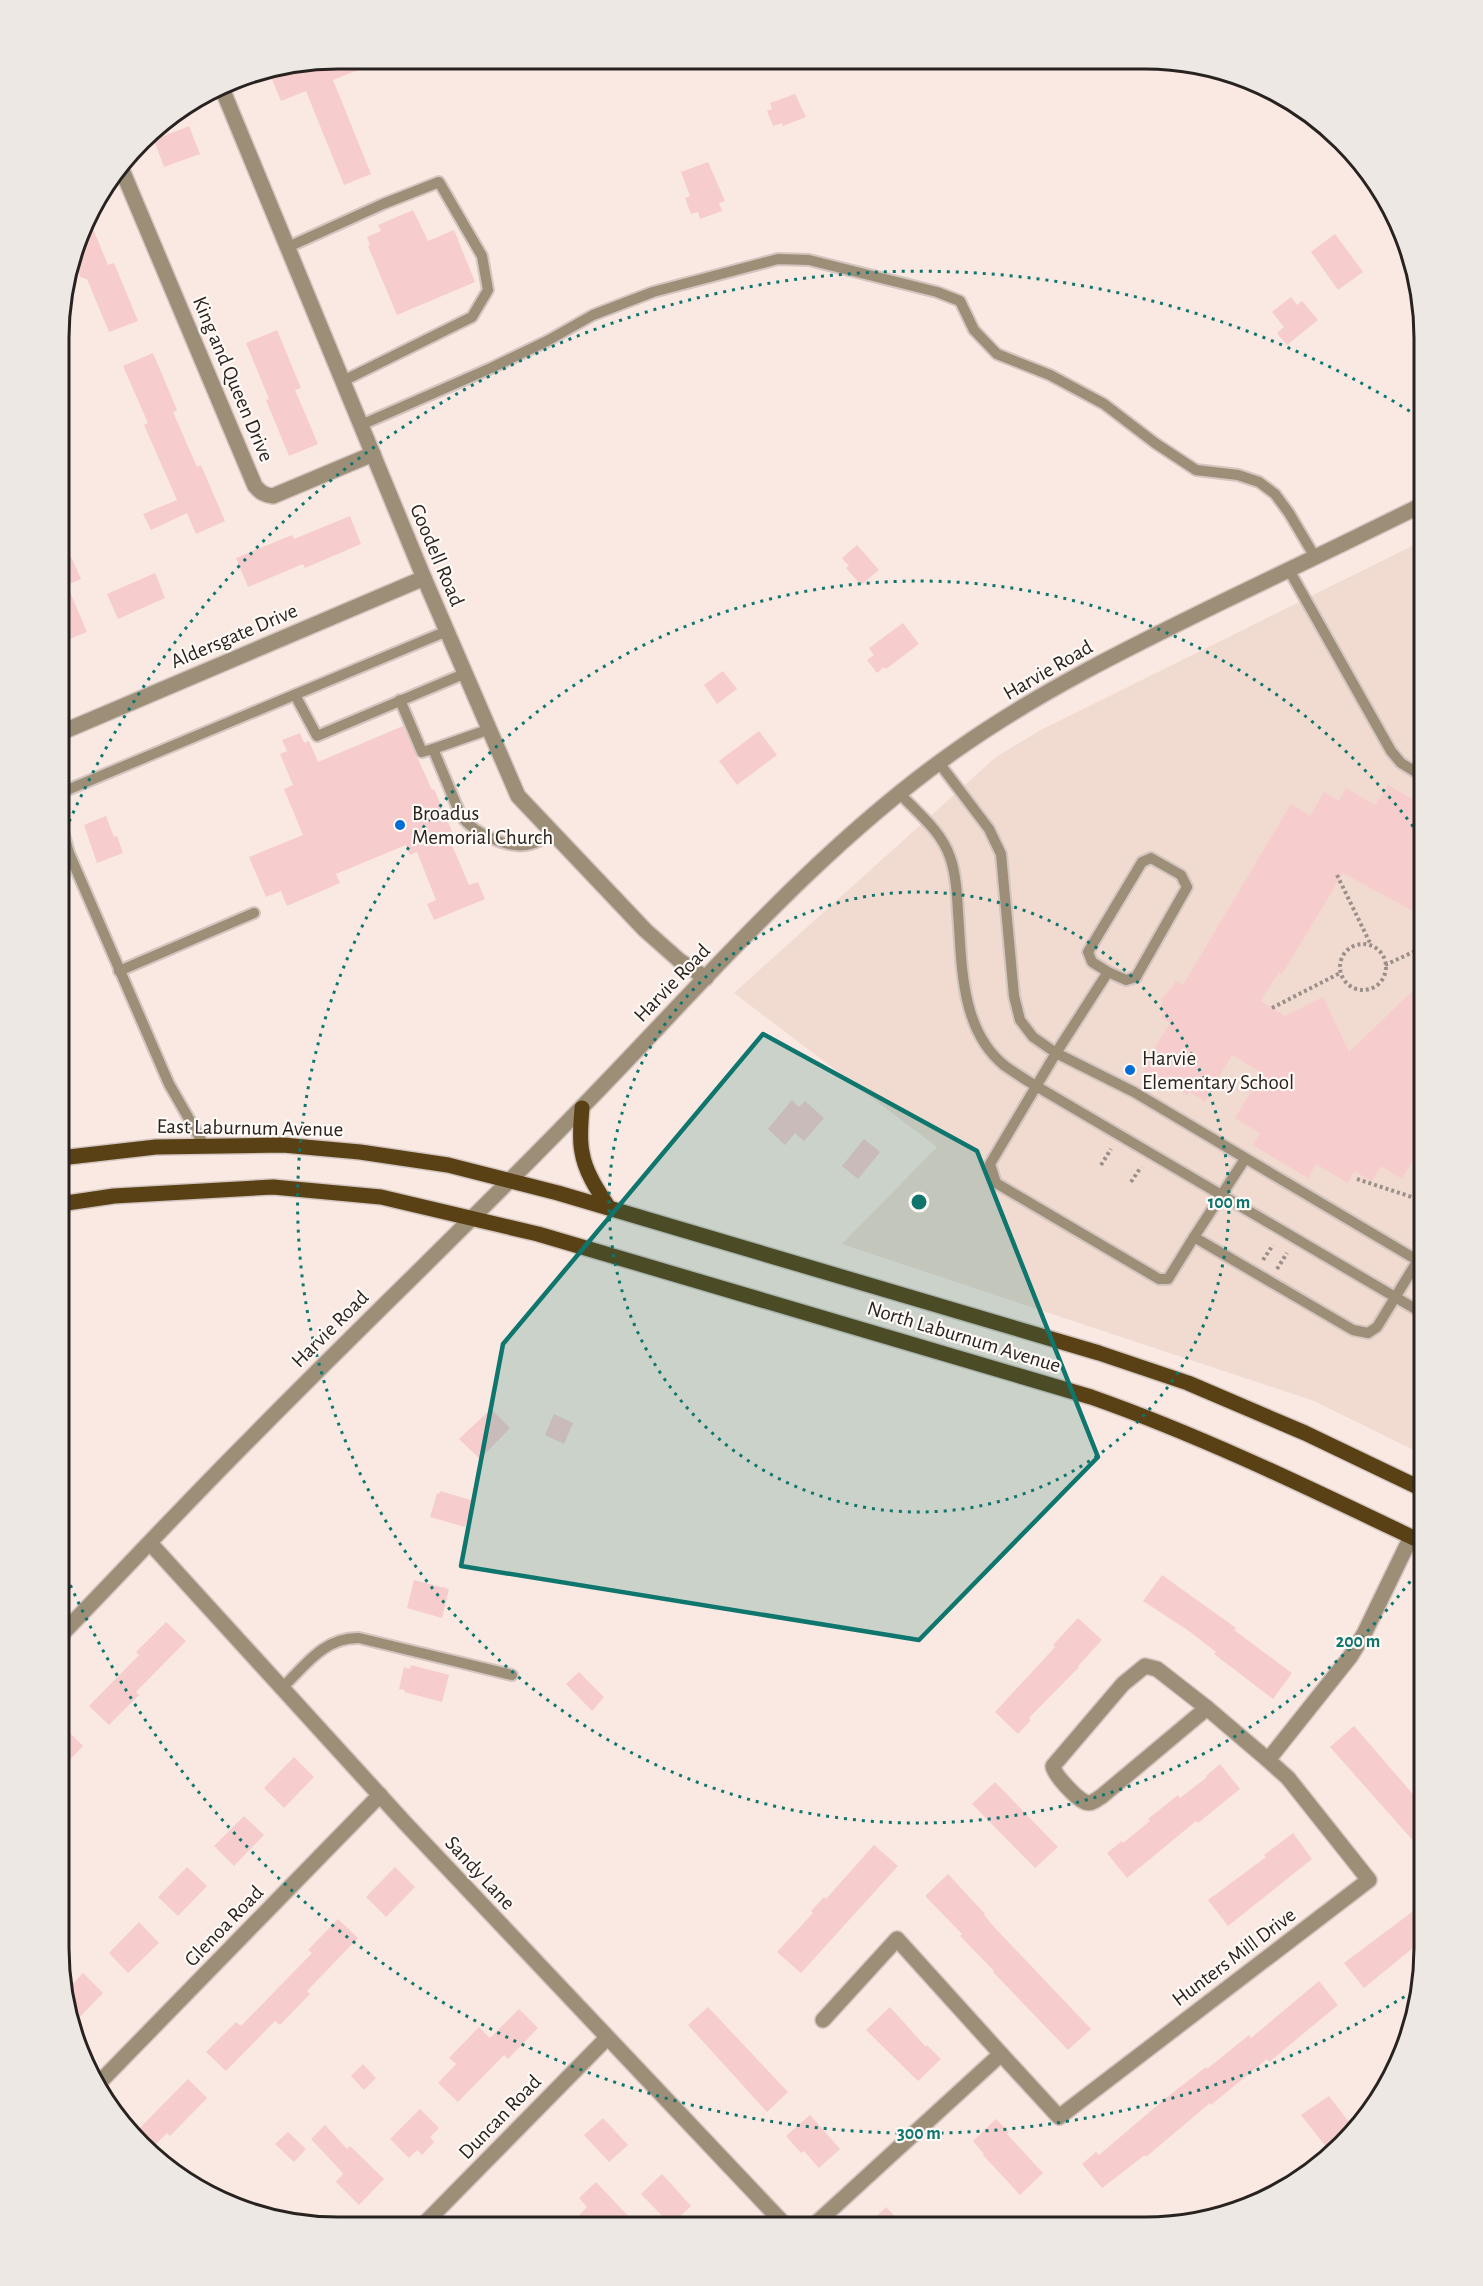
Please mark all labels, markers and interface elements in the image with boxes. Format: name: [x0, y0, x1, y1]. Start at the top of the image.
street label: King and Queen Drive: [189, 293, 277, 465]
street label: Goodell Road: [406, 501, 468, 609]
street label: Aldersgate Drive: [168, 600, 300, 672]
street label: Harvie Road: [1000, 636, 1096, 704]
place label: Broadus Memorial Church: [412, 803, 553, 848]
marker: Broadus Memorial Church: [393, 818, 407, 832]
street label: Harvie Road: [630, 940, 714, 1026]
place label: Harvie Elementary School: [1142, 1048, 1294, 1093]
marker: Harvie Elementary School: [1123, 1063, 1137, 1077]
street label: East Laburnum Avenue: [156, 1116, 344, 1140]
centre of rings: [909, 1192, 929, 1212]
text: 100 m: [1208, 1194, 1250, 1212]
street label: Harvie Road: [287, 1286, 373, 1372]
street label: North Laburnum Avenue: [865, 1298, 1063, 1376]
text: 200 m: [1336, 1633, 1380, 1651]
street label: Sandy Lane: [441, 1832, 519, 1914]
street label: Glenoa Road: [181, 1881, 268, 1970]
street label: Hunters Mill Drive: [1168, 1904, 1300, 2010]
street label: Duncan Road: [455, 2071, 545, 2163]
text: 300 m: [897, 2125, 941, 2143]

